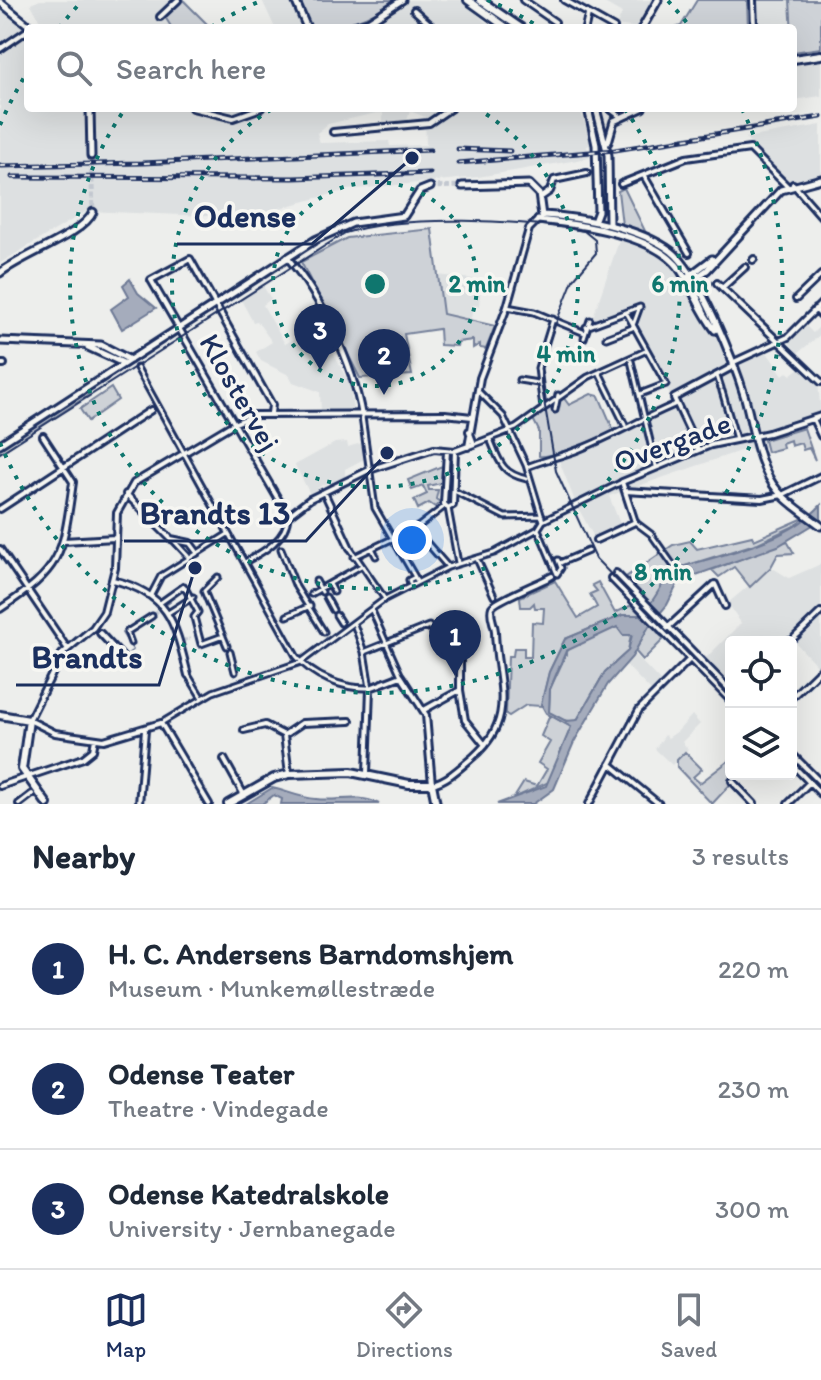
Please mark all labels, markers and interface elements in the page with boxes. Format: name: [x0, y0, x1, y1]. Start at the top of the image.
search box: [24, 24, 797, 112]
icon: search: [52, 46, 96, 90]
text: Search here: [116, 50, 266, 87]
callout: Odense: [177, 188, 312, 244]
text: Odense: [194, 197, 296, 235]
text: 2 min: [448, 269, 506, 298]
text: 6 min: [651, 269, 709, 298]
centre of rings: [361, 270, 389, 298]
pin: 3: [294, 304, 346, 370]
street label: Klostervej: [192, 327, 288, 457]
pin: 2: [358, 329, 410, 395]
text: 4 min: [537, 339, 596, 368]
street label: Overgade: [608, 404, 736, 480]
callout: Brandts 13: [124, 485, 306, 541]
text: Brandts 13: [140, 494, 290, 532]
your location: [392, 520, 432, 560]
text: 8 min: [634, 557, 692, 586]
pin: 1: [429, 610, 481, 676]
callout: Brandts: [16, 629, 159, 685]
map controls: [725, 636, 797, 780]
button: locate: [725, 636, 797, 708]
text: Brandts: [32, 638, 142, 676]
button: layers: [725, 708, 797, 780]
text: Nearby: [32, 836, 135, 877]
text: 3 results: [692, 840, 789, 872]
text: H. C. Andersens Barndomshjem: [108, 935, 513, 972]
text: 1: [52, 953, 64, 985]
text: 220 m: [718, 953, 789, 985]
text: Museum · Munkemøllestræde: [108, 972, 435, 1004]
text: Odense Teater: [108, 1055, 294, 1092]
text: 2: [51, 1073, 65, 1105]
text: 230 m: [717, 1073, 789, 1105]
text: Theatre · Vindegade: [108, 1092, 329, 1124]
text: Odense Katedralskole: [108, 1175, 389, 1212]
text: 3: [51, 1193, 65, 1225]
text: 300 m: [715, 1193, 789, 1225]
text: University · Jernbanegade: [108, 1212, 396, 1244]
tab: Map: [104, 1288, 148, 1363]
tab: Directions: [356, 1288, 453, 1363]
tab: Saved: [661, 1288, 717, 1363]

